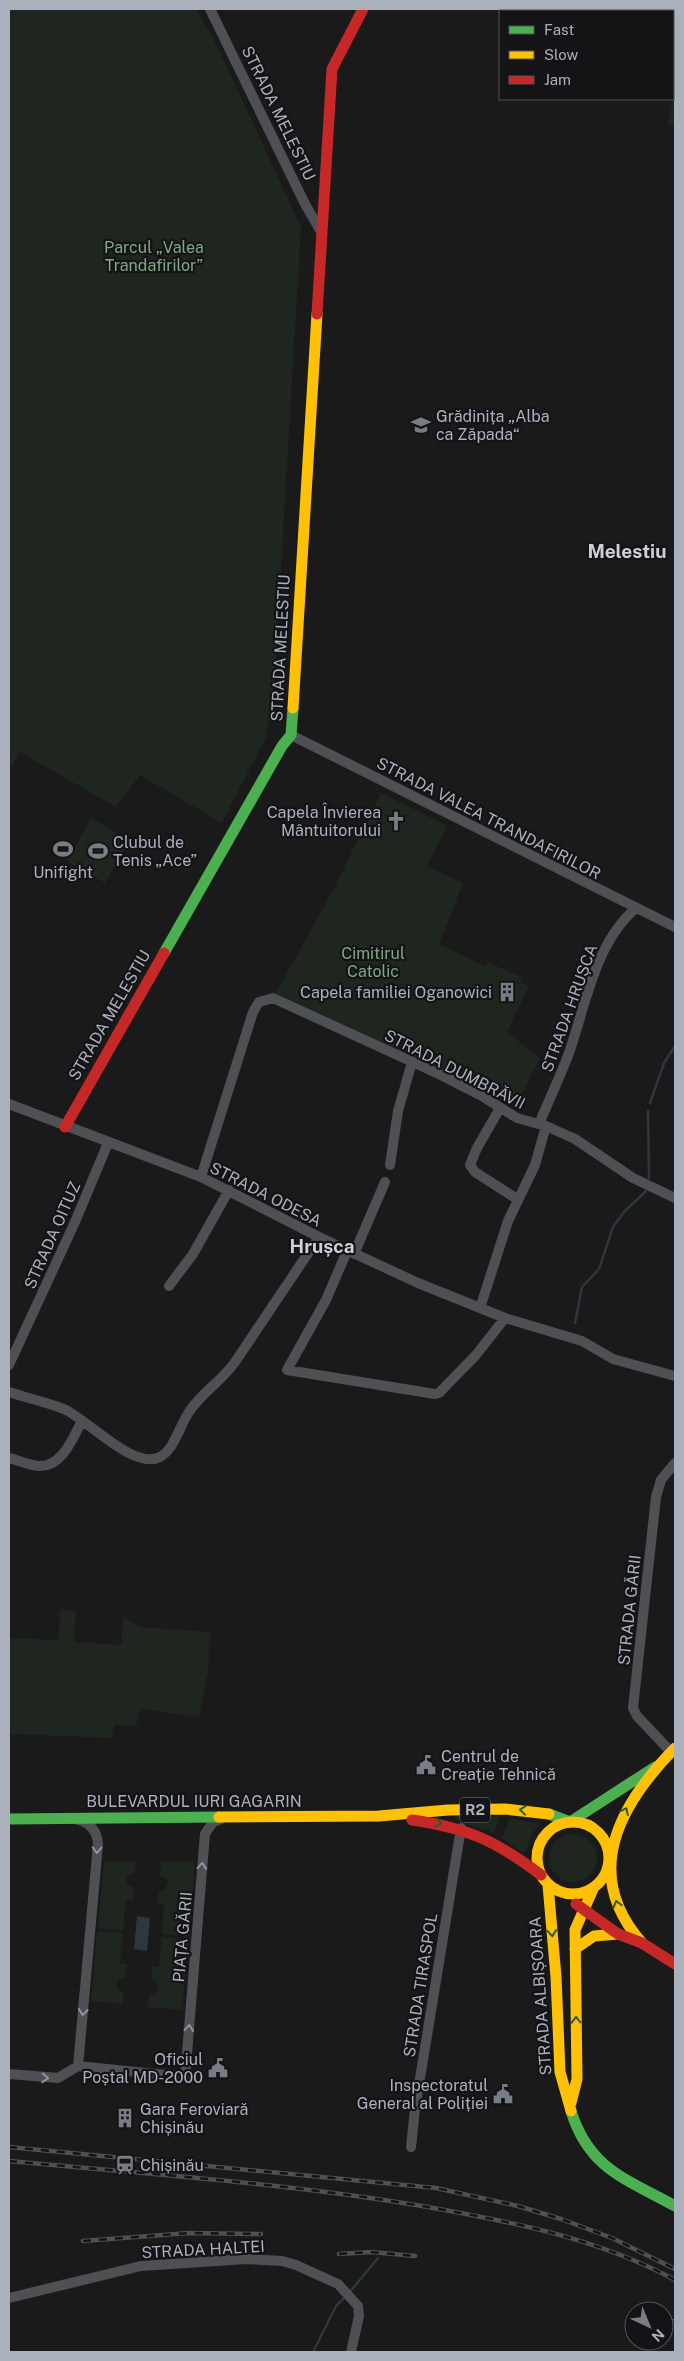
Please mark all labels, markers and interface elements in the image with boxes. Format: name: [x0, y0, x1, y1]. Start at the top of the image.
legend: [499, 10, 674, 100]
text: Fast: [544, 21, 574, 38]
street label: STRADA MELESTIU: [238, 43, 319, 184]
text: Slow: [544, 46, 579, 63]
text: Jam: [544, 71, 571, 88]
park label: Parcul „Valea Trandafirilor”: [104, 238, 204, 275]
place label: Grădinița „Alba ca Zăpada“: [436, 407, 550, 444]
school or university icon: Grădinița „Alba ca Zăpada“: [410, 414, 432, 436]
district label: Melestiu: [588, 540, 666, 562]
street label: STRADA MELESTIU: [267, 574, 294, 722]
street label: STRADA VALEA TRANDAFIRILOR: [374, 753, 604, 883]
place label: Capela Învierea Mântuitorului: [267, 802, 381, 840]
church icon: Capela Învierea Mântuitorului: [385, 810, 407, 832]
place label: Clubul de Tenis „Ace”: [113, 833, 197, 870]
sports icon: Unifight: [52, 838, 74, 860]
sports icon: Clubul de Tenis „Ace”: [87, 840, 109, 862]
place label: Unifight: [33, 863, 93, 882]
street label: STRADA HRUȘCA: [537, 942, 601, 1075]
park label: Cimitirul Catolic: [341, 944, 405, 981]
street label: STRADA MELESTIU: [64, 947, 154, 1084]
building icon: Capela familiei Oganowici: [496, 981, 518, 1003]
place label: Capela familiei Oganowici: [300, 983, 492, 1002]
street label: STRADA DUMBRĂVII: [381, 1026, 528, 1113]
street label: STRADA ODESA: [207, 1158, 325, 1231]
street label: STRADA OITUZ: [20, 1179, 85, 1292]
district label: Hrușca: [290, 1235, 354, 1257]
street label: STRADA GĂRII: [614, 1554, 645, 1666]
place label: Centrul de Creație Tehnică: [441, 1747, 556, 1784]
public building icon: Centrul de Creație Tehnică: [415, 1754, 437, 1776]
street label: BULEVARDUL IURI GAGARIN: [86, 1792, 302, 1811]
road number: R2: [460, 1798, 490, 1822]
one-way arrow: [519, 1805, 527, 1816]
one-way arrow: [619, 1807, 629, 1816]
one-way arrow: [433, 1818, 442, 1828]
one-way arrow: [92, 1846, 103, 1854]
one-way arrow: [197, 1862, 208, 1870]
street label: PIAȚA GĂRII: [169, 1891, 196, 1983]
one-way arrow: [613, 1900, 623, 1908]
street label: STRADA TIRASPOL: [400, 1911, 441, 2059]
street label: STRADA ALBIȘOARA: [525, 1916, 556, 2076]
one-way arrow: [546, 1929, 557, 1937]
one-way arrow: [78, 2008, 89, 2016]
one-way arrow: [571, 2016, 581, 2024]
one-way arrow: [184, 2024, 195, 2032]
place label: Oficiul Poștal MD-2000: [82, 2050, 203, 2087]
public building icon: Oficiul Poștal MD-2000: [207, 2057, 229, 2079]
one-way arrow: [41, 2072, 49, 2083]
place label: Inspectoratul General al Poliției: [357, 2076, 488, 2113]
public building icon: Inspectoratul General al Poliției: [492, 2083, 514, 2105]
place label: Gara Feroviară Chișinău: [140, 2100, 248, 2137]
building icon: Gara Feroviară Chișinău: [114, 2107, 136, 2129]
station icon: Chișinău: [114, 2154, 136, 2176]
place label: Chișinău: [140, 2156, 204, 2175]
street label: STRADA HALTEI: [141, 2237, 265, 2262]
north arrow: [624, 2301, 674, 2351]
text: N: [649, 2326, 668, 2345]

